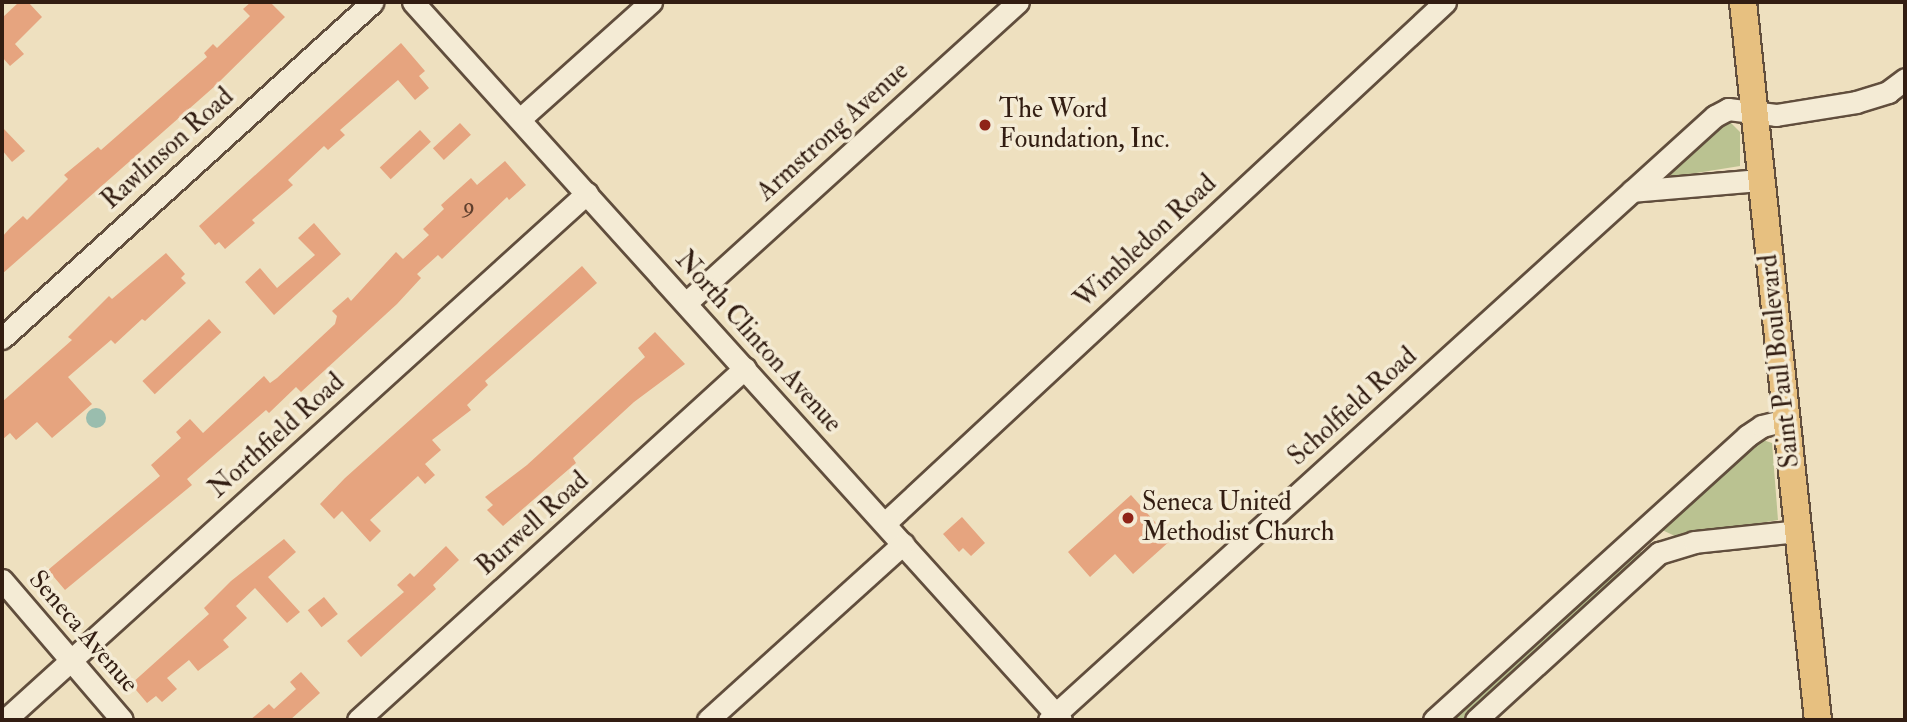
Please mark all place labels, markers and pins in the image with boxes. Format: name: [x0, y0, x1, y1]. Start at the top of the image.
place label: The Word Foundation, Inc.: [999, 94, 1170, 156]
marker: The Word Foundation, Inc.: [977, 117, 993, 133]
place label: Seneca United Methodist Church: [1142, 487, 1334, 548]
marker: Seneca United Methodist Church: [1120, 510, 1136, 526]

